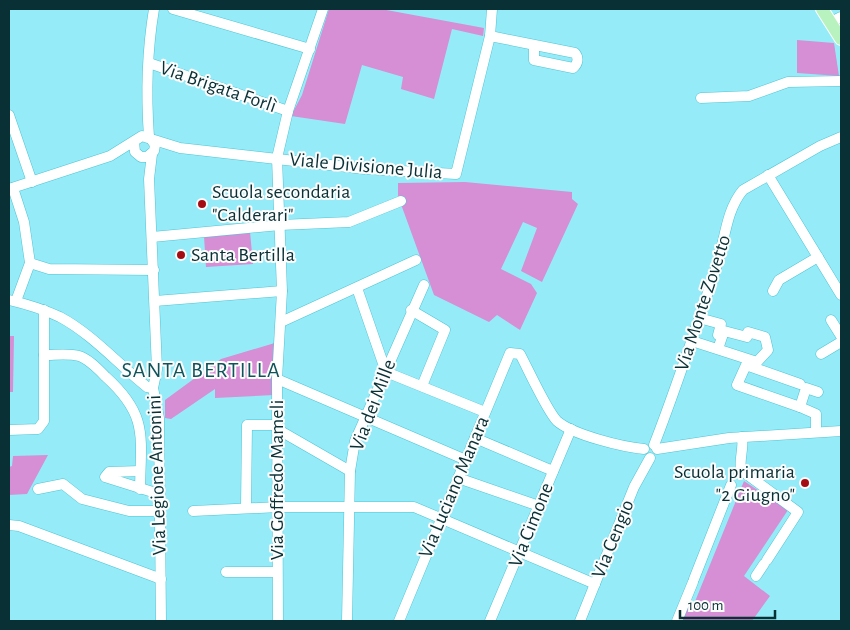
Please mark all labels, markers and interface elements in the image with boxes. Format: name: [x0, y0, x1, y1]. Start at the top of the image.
street label: Via Brigata Forlì: [157, 58, 279, 116]
street label: Viale Divisione Julia: [289, 149, 443, 183]
place label: Scuola secondaria "Calderari": [212, 182, 350, 225]
marker: Scuola secondaria "Calderari": [196, 198, 208, 210]
street label: Via Monte Zovetto: [672, 232, 734, 374]
place label: Santa Bertilla: [191, 245, 295, 265]
marker: Santa Bertilla: [175, 249, 187, 261]
street label: Via dei Mille: [346, 357, 400, 453]
district label: SANTA BERTILLA: [121, 359, 281, 381]
street label: Via Legione Antonini: [144, 394, 170, 556]
street label: Via Goffredo Mameli: [267, 400, 287, 560]
street label: Via Luciano Manara: [415, 413, 493, 561]
place label: Scuola primaria "2 Giugno": [674, 462, 795, 505]
marker: Scuola primaria "2 Giugno": [799, 477, 811, 489]
street label: Via Cimone: [505, 480, 557, 570]
street label: Via Cengio: [588, 497, 638, 581]
scale bar: [680, 588, 775, 620]
text: 100 m: [688, 598, 723, 613]

